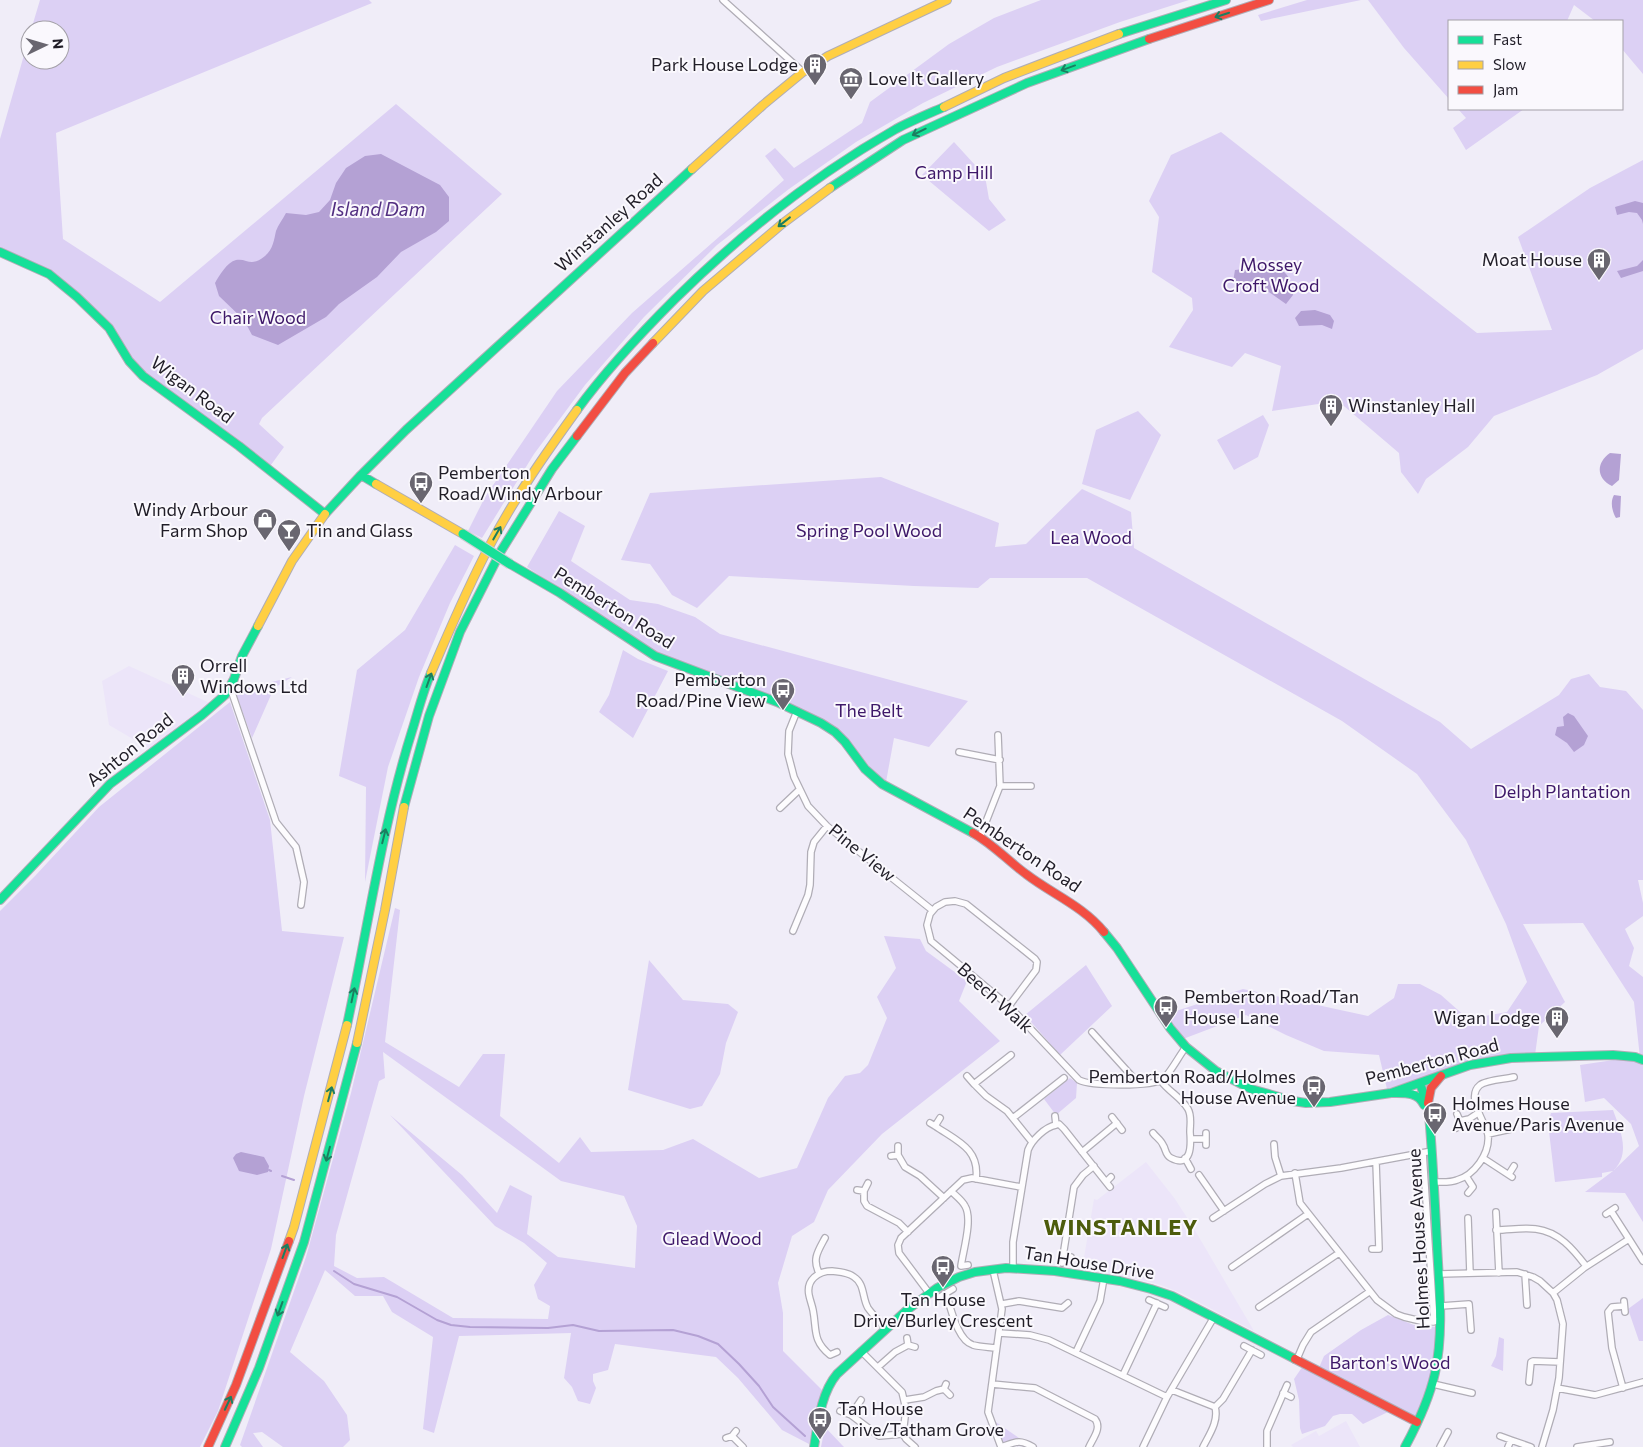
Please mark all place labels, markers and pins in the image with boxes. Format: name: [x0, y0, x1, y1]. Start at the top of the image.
building icon: Park House Lodge: [802, 52, 828, 86]
place label: Park House Lodge: [651, 53, 798, 75]
museum icon: Love It Gallery: [838, 66, 864, 100]
place label: Love It Gallery: [868, 67, 984, 89]
building icon: Moat House: [1586, 247, 1612, 281]
place label: Moat House: [1482, 248, 1582, 270]
building icon: Winstanley Hall: [1318, 393, 1344, 427]
place label: Winstanley Hall: [1348, 394, 1475, 416]
place label: Pemberton Road/Windy Arbour: [438, 461, 603, 504]
bus stop icon: Pemberton Road/Windy Arbour: [408, 470, 434, 504]
place label: Windy Arbour Farm Shop: [133, 498, 248, 541]
shop icon: Windy Arbour Farm Shop: [252, 507, 278, 541]
bar icon: Tin and Glass: [276, 518, 302, 552]
place label: Tin and Glass: [306, 519, 413, 541]
place label: Orrell Windows Ltd: [200, 654, 308, 697]
building icon: Orrell Windows Ltd: [170, 663, 196, 697]
place label: Pemberton Road/Pine View: [636, 668, 766, 711]
bus stop icon: Pemberton Road/Pine View: [770, 677, 796, 711]
place label: Pemberton Road/Tan House Lane: [1184, 985, 1359, 1028]
bus stop icon: Pemberton Road/Tan House Lane: [1153, 994, 1179, 1028]
building icon: Wigan Lodge: [1544, 1005, 1570, 1039]
place label: Wigan Lodge: [1434, 1006, 1540, 1028]
place label: Pemberton Road/Holmes House Avenue: [1088, 1065, 1296, 1108]
bus stop icon: Pemberton Road/Holmes House Avenue: [1301, 1074, 1327, 1108]
place label: Holmes House Avenue/Paris Avenue: [1452, 1092, 1624, 1135]
bus stop icon: Holmes House Avenue/Paris Avenue: [1422, 1101, 1448, 1135]
bus stop icon: Tan House Drive/Burley Crescent: [930, 1254, 956, 1288]
place label: Tan House Drive/Burley Crescent: [853, 1288, 1033, 1331]
place label: Tan House Drive/Tatham Grove: [838, 1397, 1004, 1440]
bus stop icon: Tan House Drive/Tatham Grove: [807, 1406, 833, 1440]

